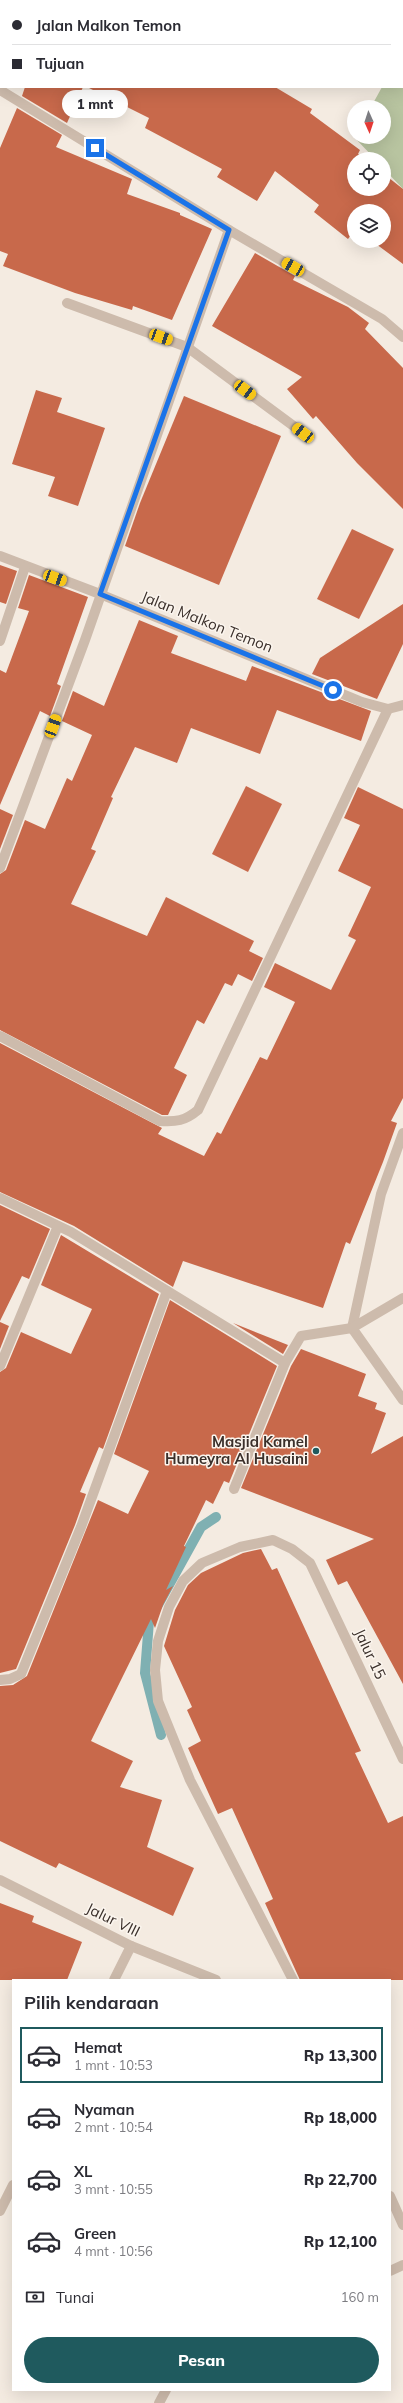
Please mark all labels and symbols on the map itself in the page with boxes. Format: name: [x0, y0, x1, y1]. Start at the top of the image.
callout: 1 mnt: [62, 90, 128, 118]
north arrow: [347, 100, 391, 144]
route end: [86, 139, 104, 157]
car: [280, 256, 306, 278]
car: [148, 327, 174, 347]
car: [232, 378, 258, 402]
car: [290, 421, 316, 445]
car: [42, 568, 68, 588]
street label: Jalan Malkon Temon: [139, 586, 276, 657]
route start: [324, 681, 342, 699]
car: [43, 713, 63, 739]
place label: Masjid Kamel Humeyra Al Husaini: [165, 1432, 308, 1468]
marker: Masjid Kamel Humeyra Al Husaini: [311, 1446, 321, 1456]
street label: Jalur 15: [351, 1626, 390, 1682]
street label: Jalur VIII: [83, 1898, 143, 1941]

